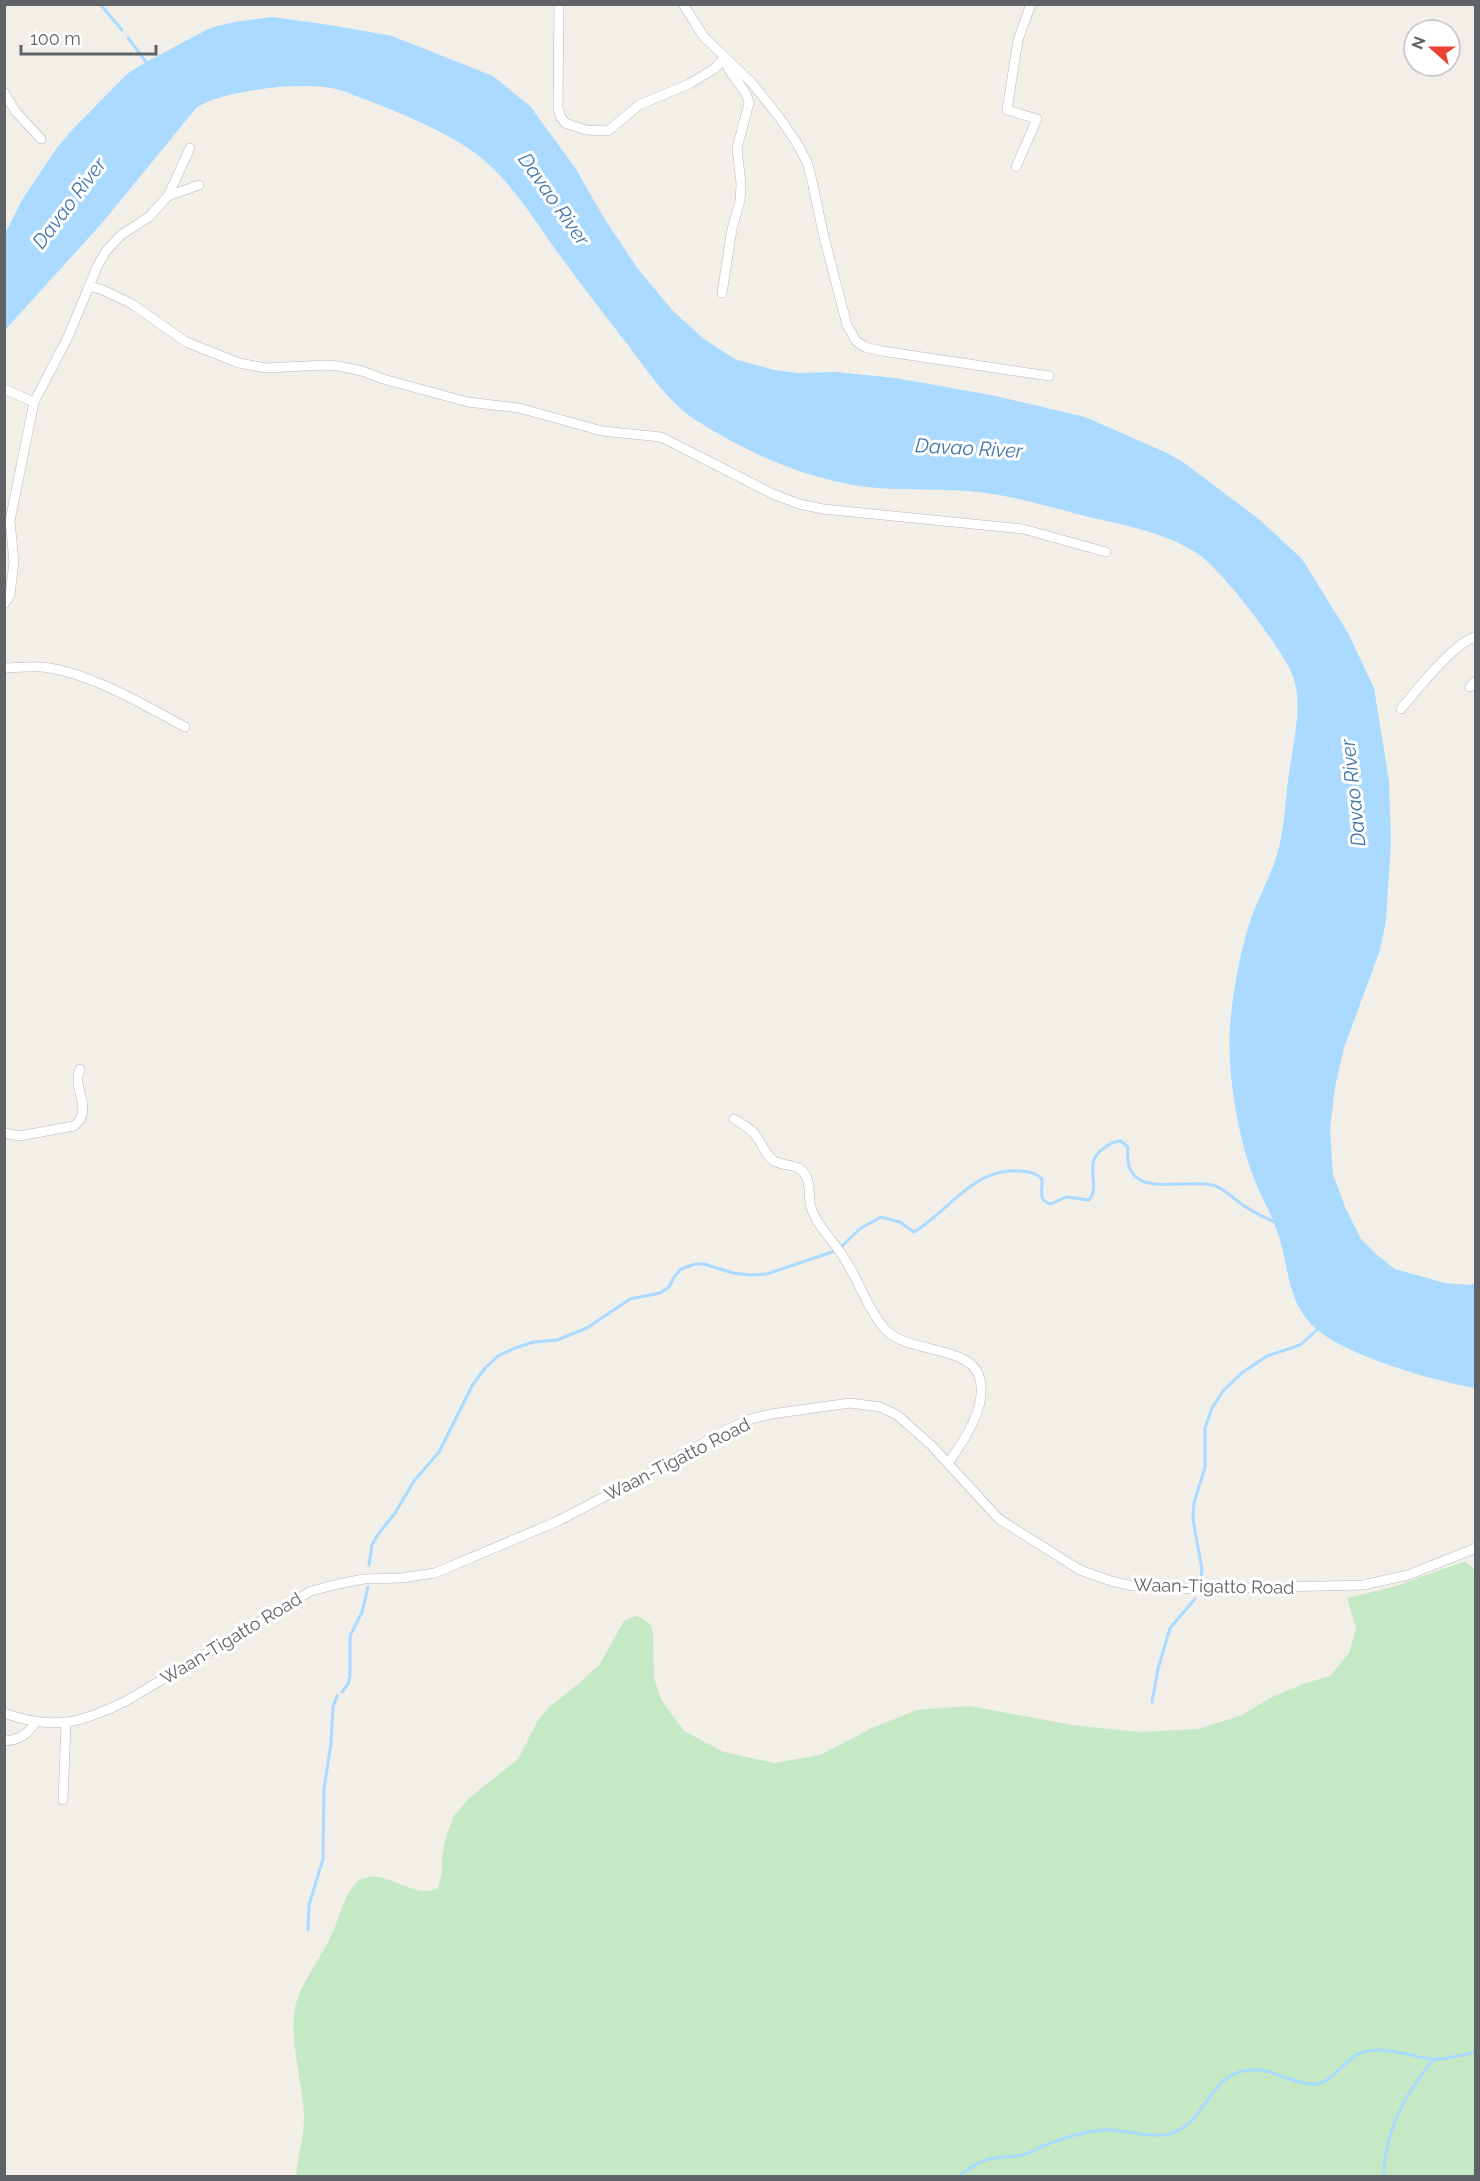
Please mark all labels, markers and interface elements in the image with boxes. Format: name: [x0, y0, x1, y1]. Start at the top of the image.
scale bar: [21, 18, 156, 56]
north arrow: [1402, 18, 1462, 78]
text: 100 m: [30, 28, 81, 49]
text: N: [1407, 34, 1430, 52]
water label: Davao River: [513, 148, 595, 251]
water label: Davao River: [27, 152, 112, 253]
water label: Davao River: [915, 433, 1025, 463]
water label: Davao River: [1335, 737, 1371, 848]
street label: Waan-Tigatto Road: [601, 1413, 753, 1505]
street label: Waan-Tigatto Road: [1134, 1574, 1294, 1598]
street label: Waan-Tigatto Road: [157, 1588, 305, 1688]

